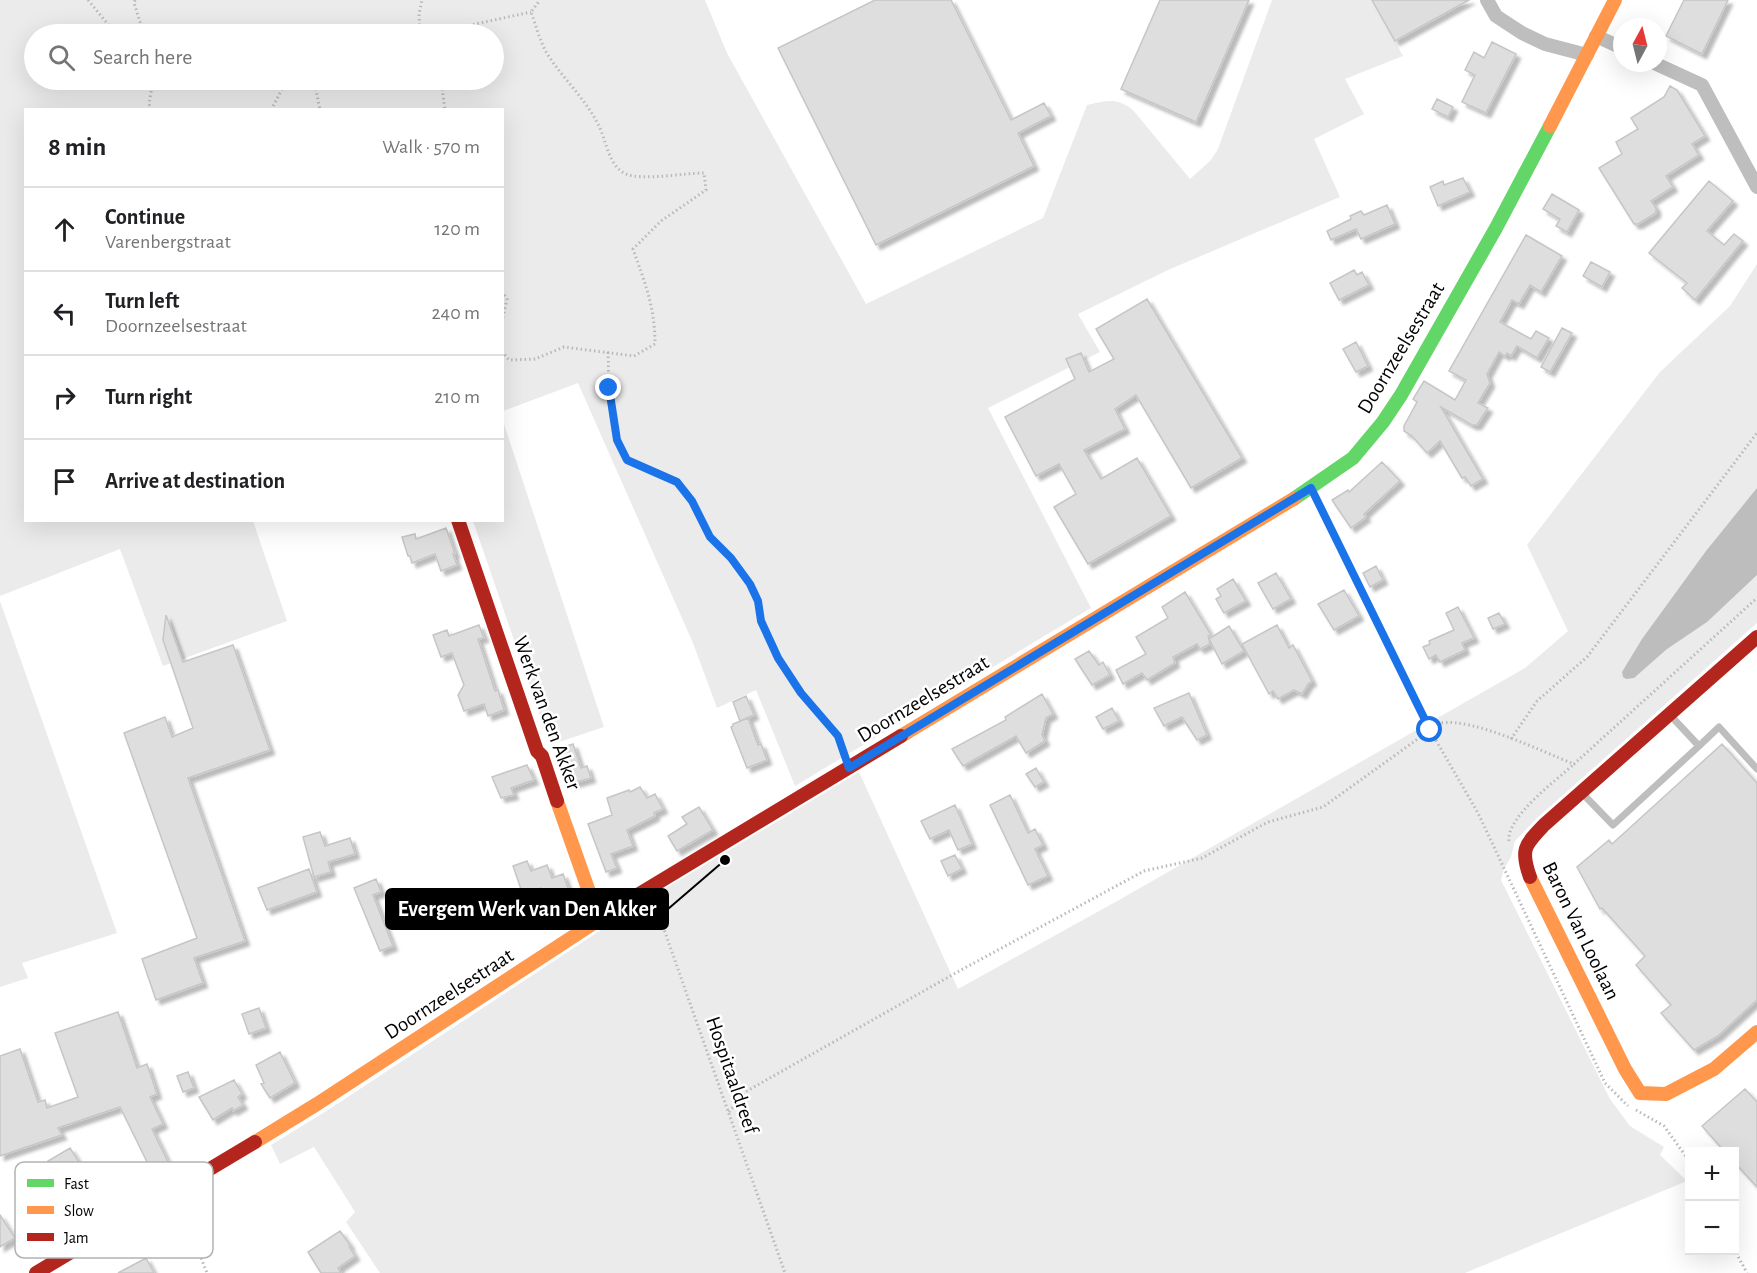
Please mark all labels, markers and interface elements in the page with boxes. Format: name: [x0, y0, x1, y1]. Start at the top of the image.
north arrow: [1613, 18, 1667, 72]
search box: [24, 24, 504, 90]
icon: search: [45, 41, 78, 74]
text: Search here: [93, 46, 192, 68]
text: 8 min: [48, 134, 106, 160]
text: Walk · 570 m: [382, 137, 480, 157]
text: Continue: [105, 206, 185, 228]
icon: ahead: [48, 213, 81, 246]
text: 120 m: [434, 219, 480, 239]
text: Varenbergstraat: [105, 232, 231, 252]
street label: Doornzeelsestraat: [1354, 278, 1449, 417]
text: Turn left: [105, 290, 179, 312]
icon: left: [48, 297, 81, 330]
text: 240 m: [431, 303, 480, 323]
text: Doornzeelsestraat: [105, 316, 247, 336]
route end: [595, 374, 621, 400]
icon: right: [48, 381, 81, 414]
text: Turn right: [105, 386, 192, 408]
text: 210 m: [434, 387, 480, 407]
icon: arrive: [48, 465, 81, 498]
text: Arrive at destination: [105, 470, 285, 492]
street label: Werk van den Akker: [509, 633, 585, 793]
street label: Doornzeelsestraat: [854, 651, 993, 746]
route start: [1416, 716, 1442, 742]
street label: Baron Van Loolaan: [1539, 859, 1623, 1003]
callout: Evergem Werk van Den Akker: [386, 889, 668, 929]
text: Evergem Werk van Den Akker: [398, 898, 657, 920]
street label: Doornzeelsestraat: [381, 944, 517, 1043]
street label: Hospitaaldreef: [702, 1014, 762, 1138]
map controls: [1685, 1147, 1739, 1255]
button: +: [1685, 1147, 1739, 1201]
legend: [15, 1162, 213, 1258]
text: Fast: [64, 1176, 89, 1192]
button: −: [1685, 1201, 1739, 1255]
text: Slow: [64, 1203, 94, 1219]
text: Jam: [64, 1230, 89, 1246]

